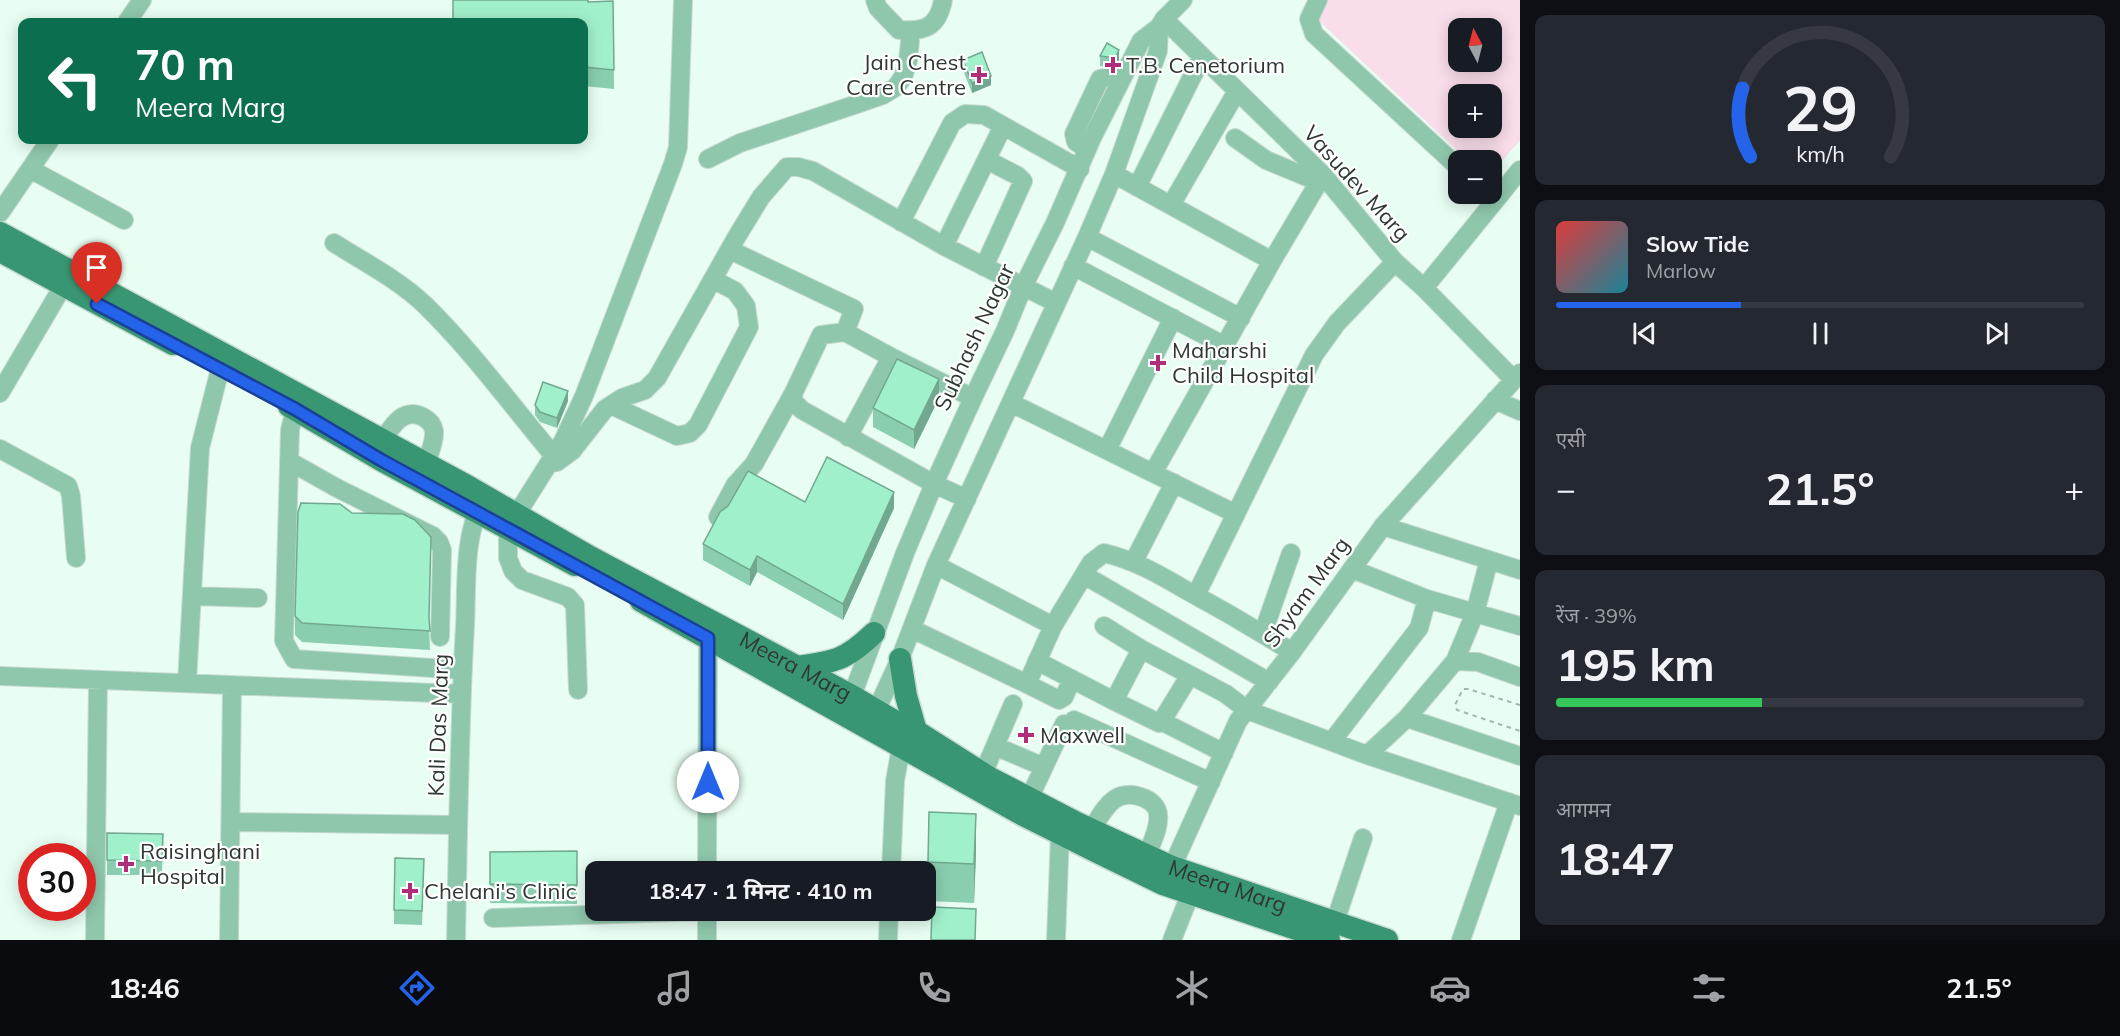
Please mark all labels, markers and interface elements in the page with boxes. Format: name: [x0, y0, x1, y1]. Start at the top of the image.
north arrow: [1448, 18, 1502, 72]
map controls: [1448, 18, 1502, 204]
text: 70 m: [135, 38, 235, 91]
icon: left: [36, 42, 114, 120]
place label: Jain Chest Care Centre: [846, 48, 966, 101]
place label: T.B. Cenetorium: [1126, 51, 1285, 79]
marker: T.B. Cenetorium: [1104, 56, 1122, 74]
marker: Jain Chest Care Centre: [970, 66, 988, 84]
text: 29: [1783, 68, 1857, 147]
button: +: [1448, 84, 1502, 138]
text: Meera Marg: [135, 90, 286, 124]
street label: Vasudev Marg: [1298, 119, 1416, 247]
text: km/h: [1796, 140, 1844, 167]
button: −: [1448, 150, 1502, 204]
text: Slow Tide: [1646, 230, 1749, 258]
pin: [71, 242, 122, 304]
icon: arrive: [80, 251, 113, 284]
text: Marlow: [1646, 258, 1716, 283]
street label: Subhash Nagar: [928, 259, 1020, 415]
icon: previous: [1628, 317, 1661, 350]
icon: pause: [1804, 317, 1837, 350]
icon: next: [1980, 317, 2013, 350]
place label: Maharshi Child Hospital: [1172, 336, 1314, 389]
marker: Maharshi Child Hospital: [1149, 354, 1167, 372]
text: एसी: [1556, 427, 1586, 452]
text: 21.5°: [1765, 460, 1875, 516]
text: −: [1556, 468, 1576, 509]
text: +: [2064, 468, 2084, 509]
street label: Shyam Marg: [1257, 531, 1355, 653]
text: रेंज · 39%: [1556, 603, 1637, 628]
street label: Meera Marg: [735, 625, 857, 707]
text: 195 km: [1556, 636, 1715, 692]
street label: Kali Das Marg: [422, 653, 454, 797]
place label: Maxwell: [1040, 721, 1125, 749]
marker: Maxwell: [1017, 726, 1035, 744]
position arrow: [676, 750, 740, 814]
text: आगमन: [1556, 797, 1611, 822]
text: 18:47: [1556, 830, 1675, 886]
place label: Raisinghani Hospital: [140, 837, 260, 890]
speed limit sign: 30: [18, 843, 96, 921]
street label: Meera Marg: [1165, 853, 1290, 919]
marker: Raisinghani Hospital: [117, 855, 135, 873]
place label: Chelani's Clinic: [424, 877, 577, 905]
text: 18:47 · 1 मिनट · 410 m: [648, 877, 873, 905]
marker: Chelani's Clinic: [401, 882, 419, 900]
icon: directions: [396, 967, 438, 1009]
icon: music: [654, 967, 696, 1009]
icon: phone: [913, 967, 955, 1009]
icon: climate: [1171, 967, 1213, 1009]
icon: car: [1429, 967, 1471, 1009]
icon: filters: [1688, 967, 1730, 1009]
text: 18:46: [108, 971, 180, 1005]
text: 21.5°: [1946, 971, 2012, 1005]

